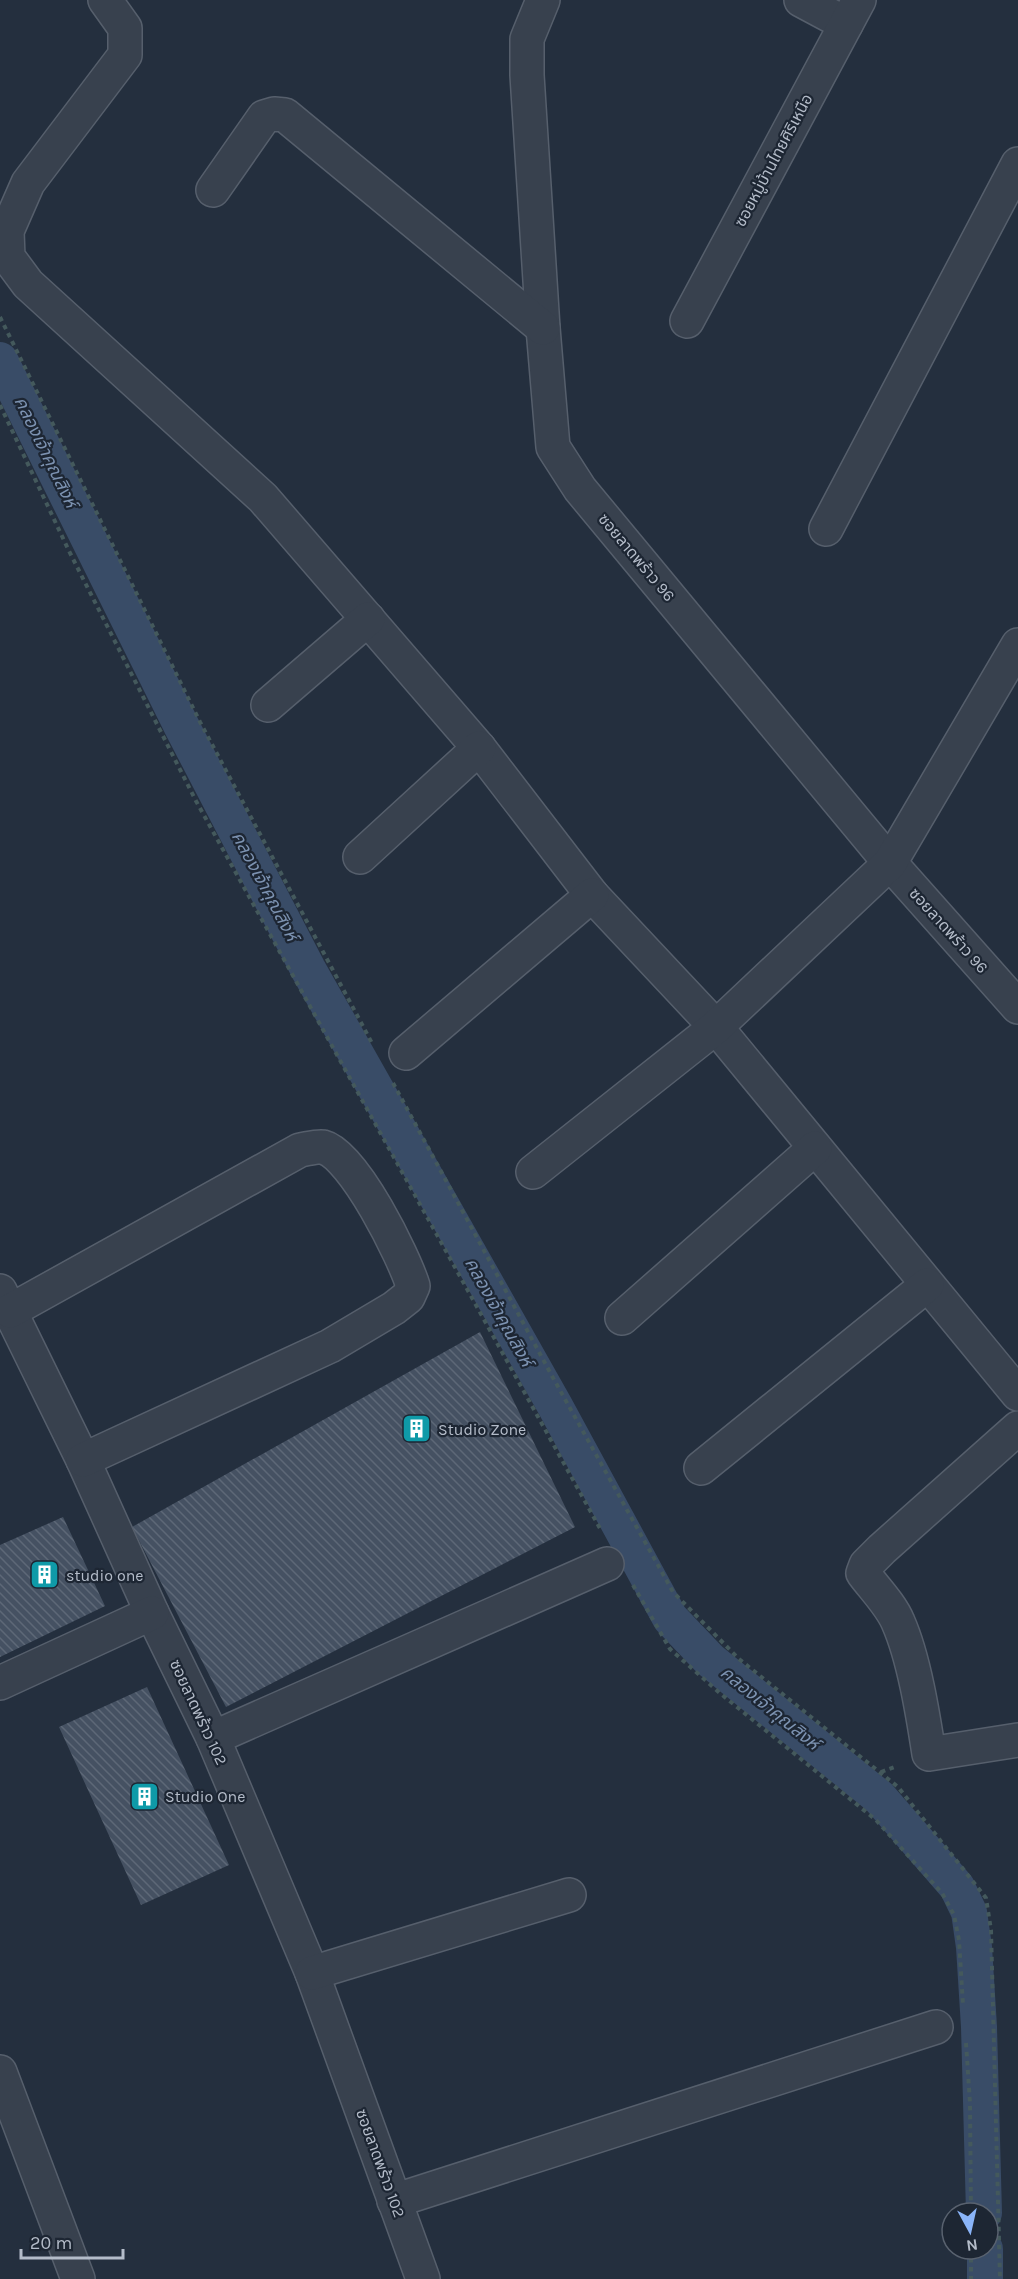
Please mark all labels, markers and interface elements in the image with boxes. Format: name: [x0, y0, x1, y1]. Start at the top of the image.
street label: ซอยหมู่บ้านไทยศิริเหนือ: [730, 91, 817, 230]
water label: คลองเจ้าคุณสิงห์: [10, 393, 84, 514]
street label: ซอยลาดพร้าว 96: [594, 510, 679, 605]
water label: คลองเจ้าคุณสิงห์: [227, 827, 305, 948]
street label: ซอยลาดพร้าว 96: [905, 884, 992, 977]
water label: คลองเจ้าคุณสิงห์: [460, 1254, 540, 1373]
building icon: Studio Zone: [401, 1413, 433, 1445]
place label: Studio Zone: [438, 1420, 526, 1439]
building icon: studio one: [29, 1559, 61, 1591]
place label: studio one: [66, 1566, 144, 1585]
street label: ซอยลาดพร้าว 102: [166, 1656, 231, 1768]
water label: คลองเจ้าคุณสิงห์: [716, 1661, 827, 1757]
building icon: Studio One: [128, 1780, 160, 1812]
place label: Studio One: [165, 1787, 245, 1806]
street label: ซอยลาดพร้าว 102: [352, 2106, 409, 2220]
north arrow: [940, 2201, 1000, 2261]
scale bar: [21, 2222, 123, 2260]
text: 20 m: [30, 2232, 72, 2254]
text: N: [965, 2235, 979, 2256]

